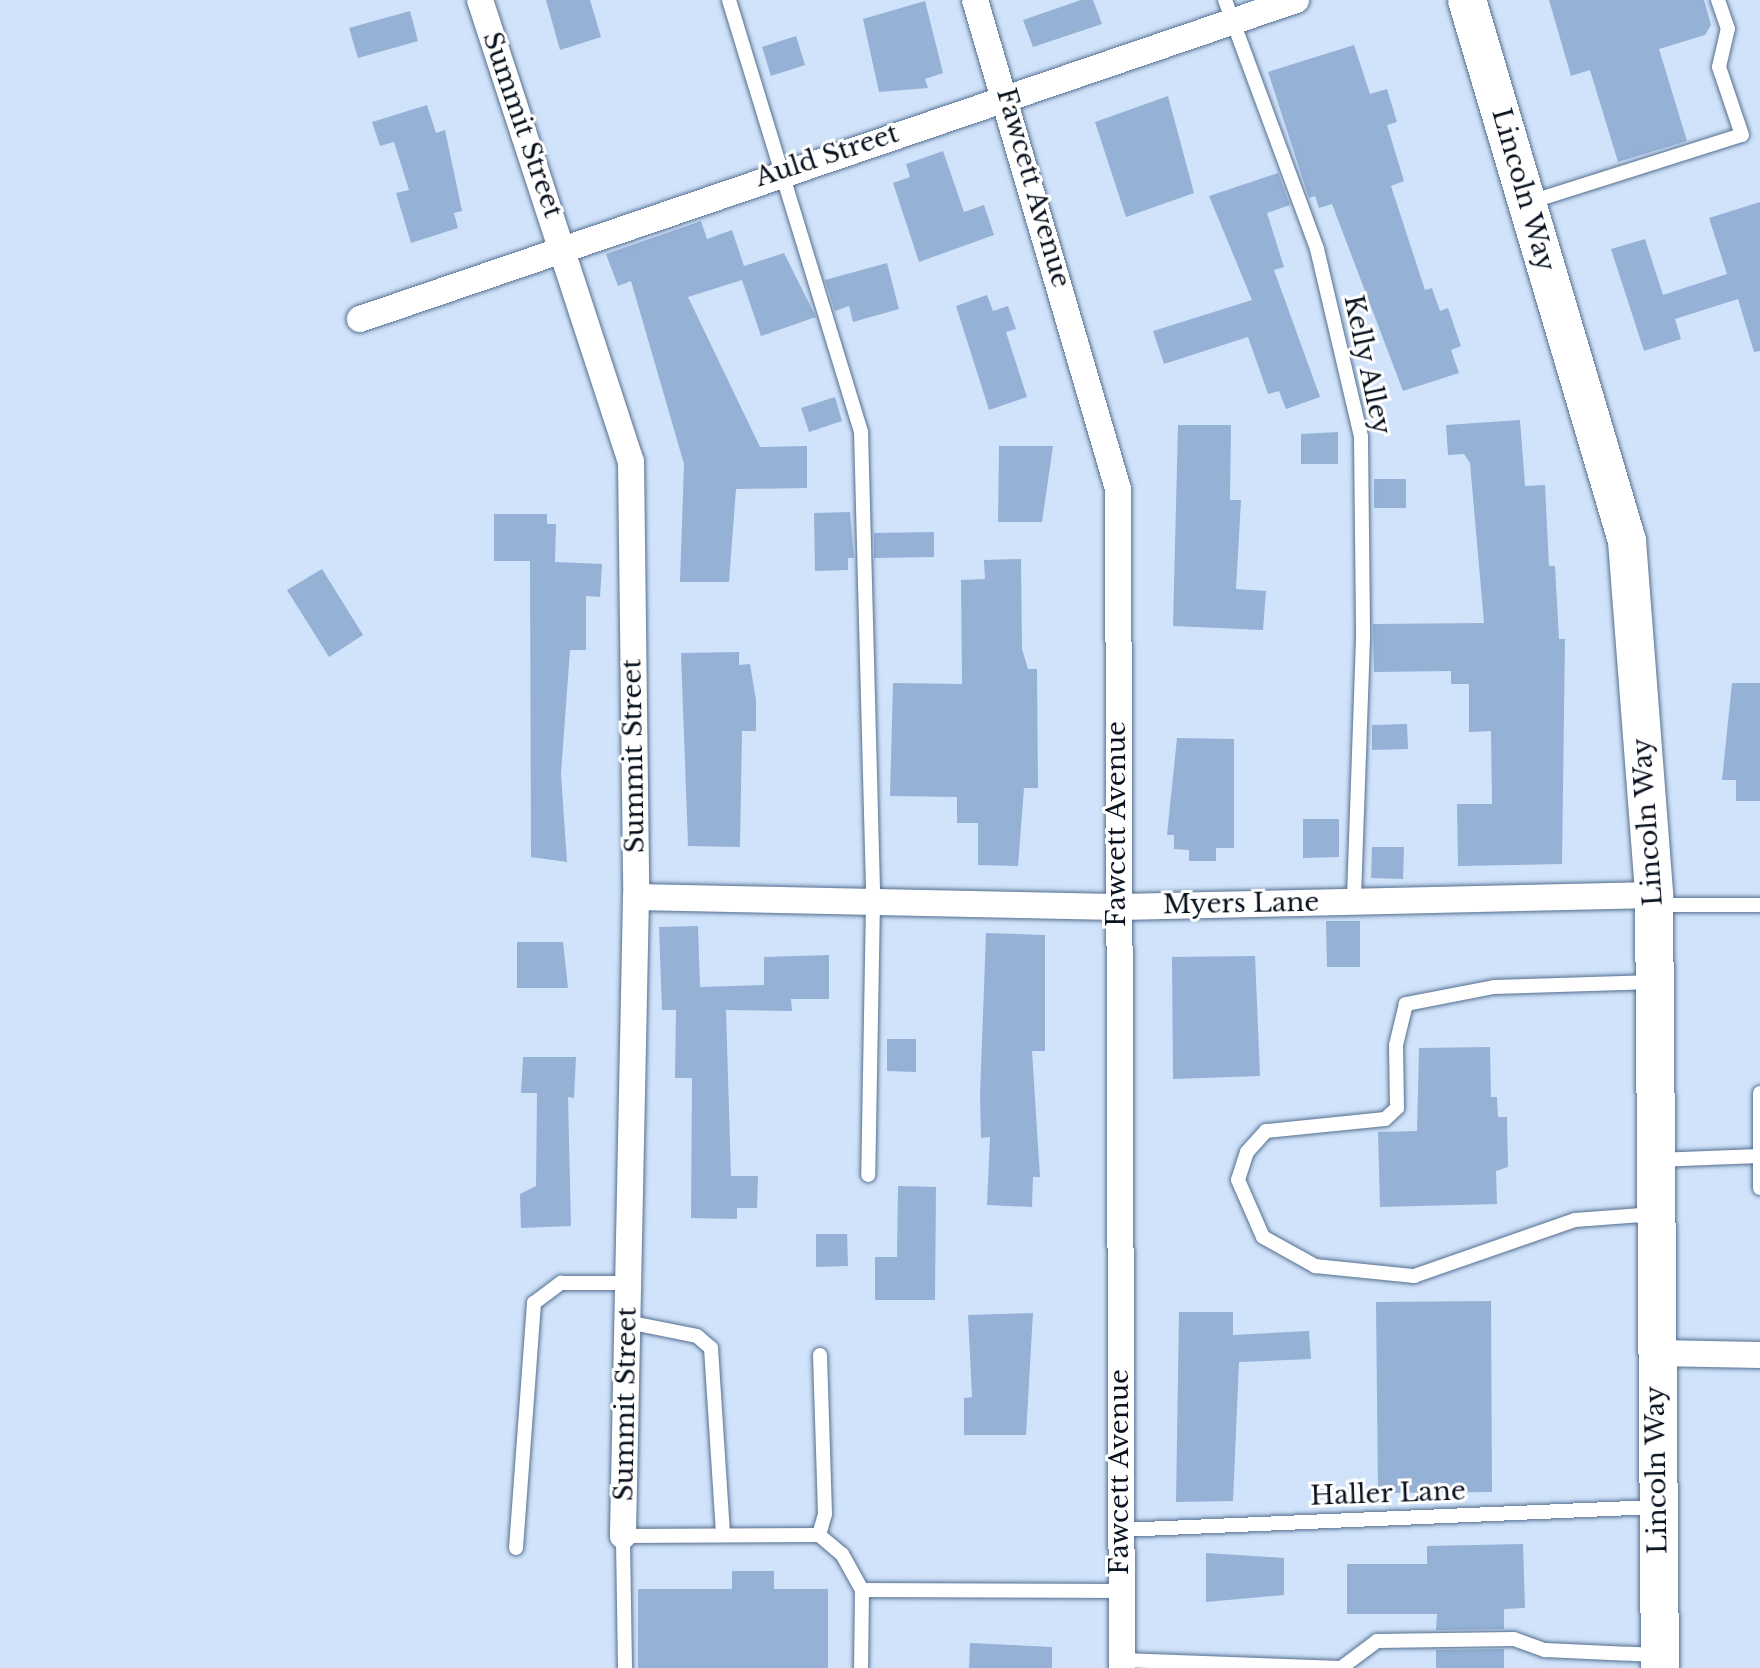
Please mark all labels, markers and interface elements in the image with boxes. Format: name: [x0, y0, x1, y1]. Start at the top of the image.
street label: Summit Street: [476, 28, 568, 222]
street label: Fawcett Avenue: [989, 84, 1077, 292]
street label: Lincoln Way: [1485, 104, 1561, 276]
street label: Auld Street: [751, 118, 903, 194]
street label: Kelly Alley: [1337, 292, 1397, 438]
street label: Summit Street: [617, 659, 651, 853]
street label: Fawcett Avenue: [1101, 720, 1133, 928]
street label: Lincoln Way: [1627, 737, 1669, 907]
street label: Myers Lane: [1163, 887, 1319, 921]
street label: Summit Street: [609, 1307, 643, 1501]
street label: Fawcett Avenue: [1104, 1368, 1136, 1576]
street label: Lincoln Way: [1640, 1385, 1674, 1555]
street label: Haller Lane: [1309, 1476, 1467, 1512]

